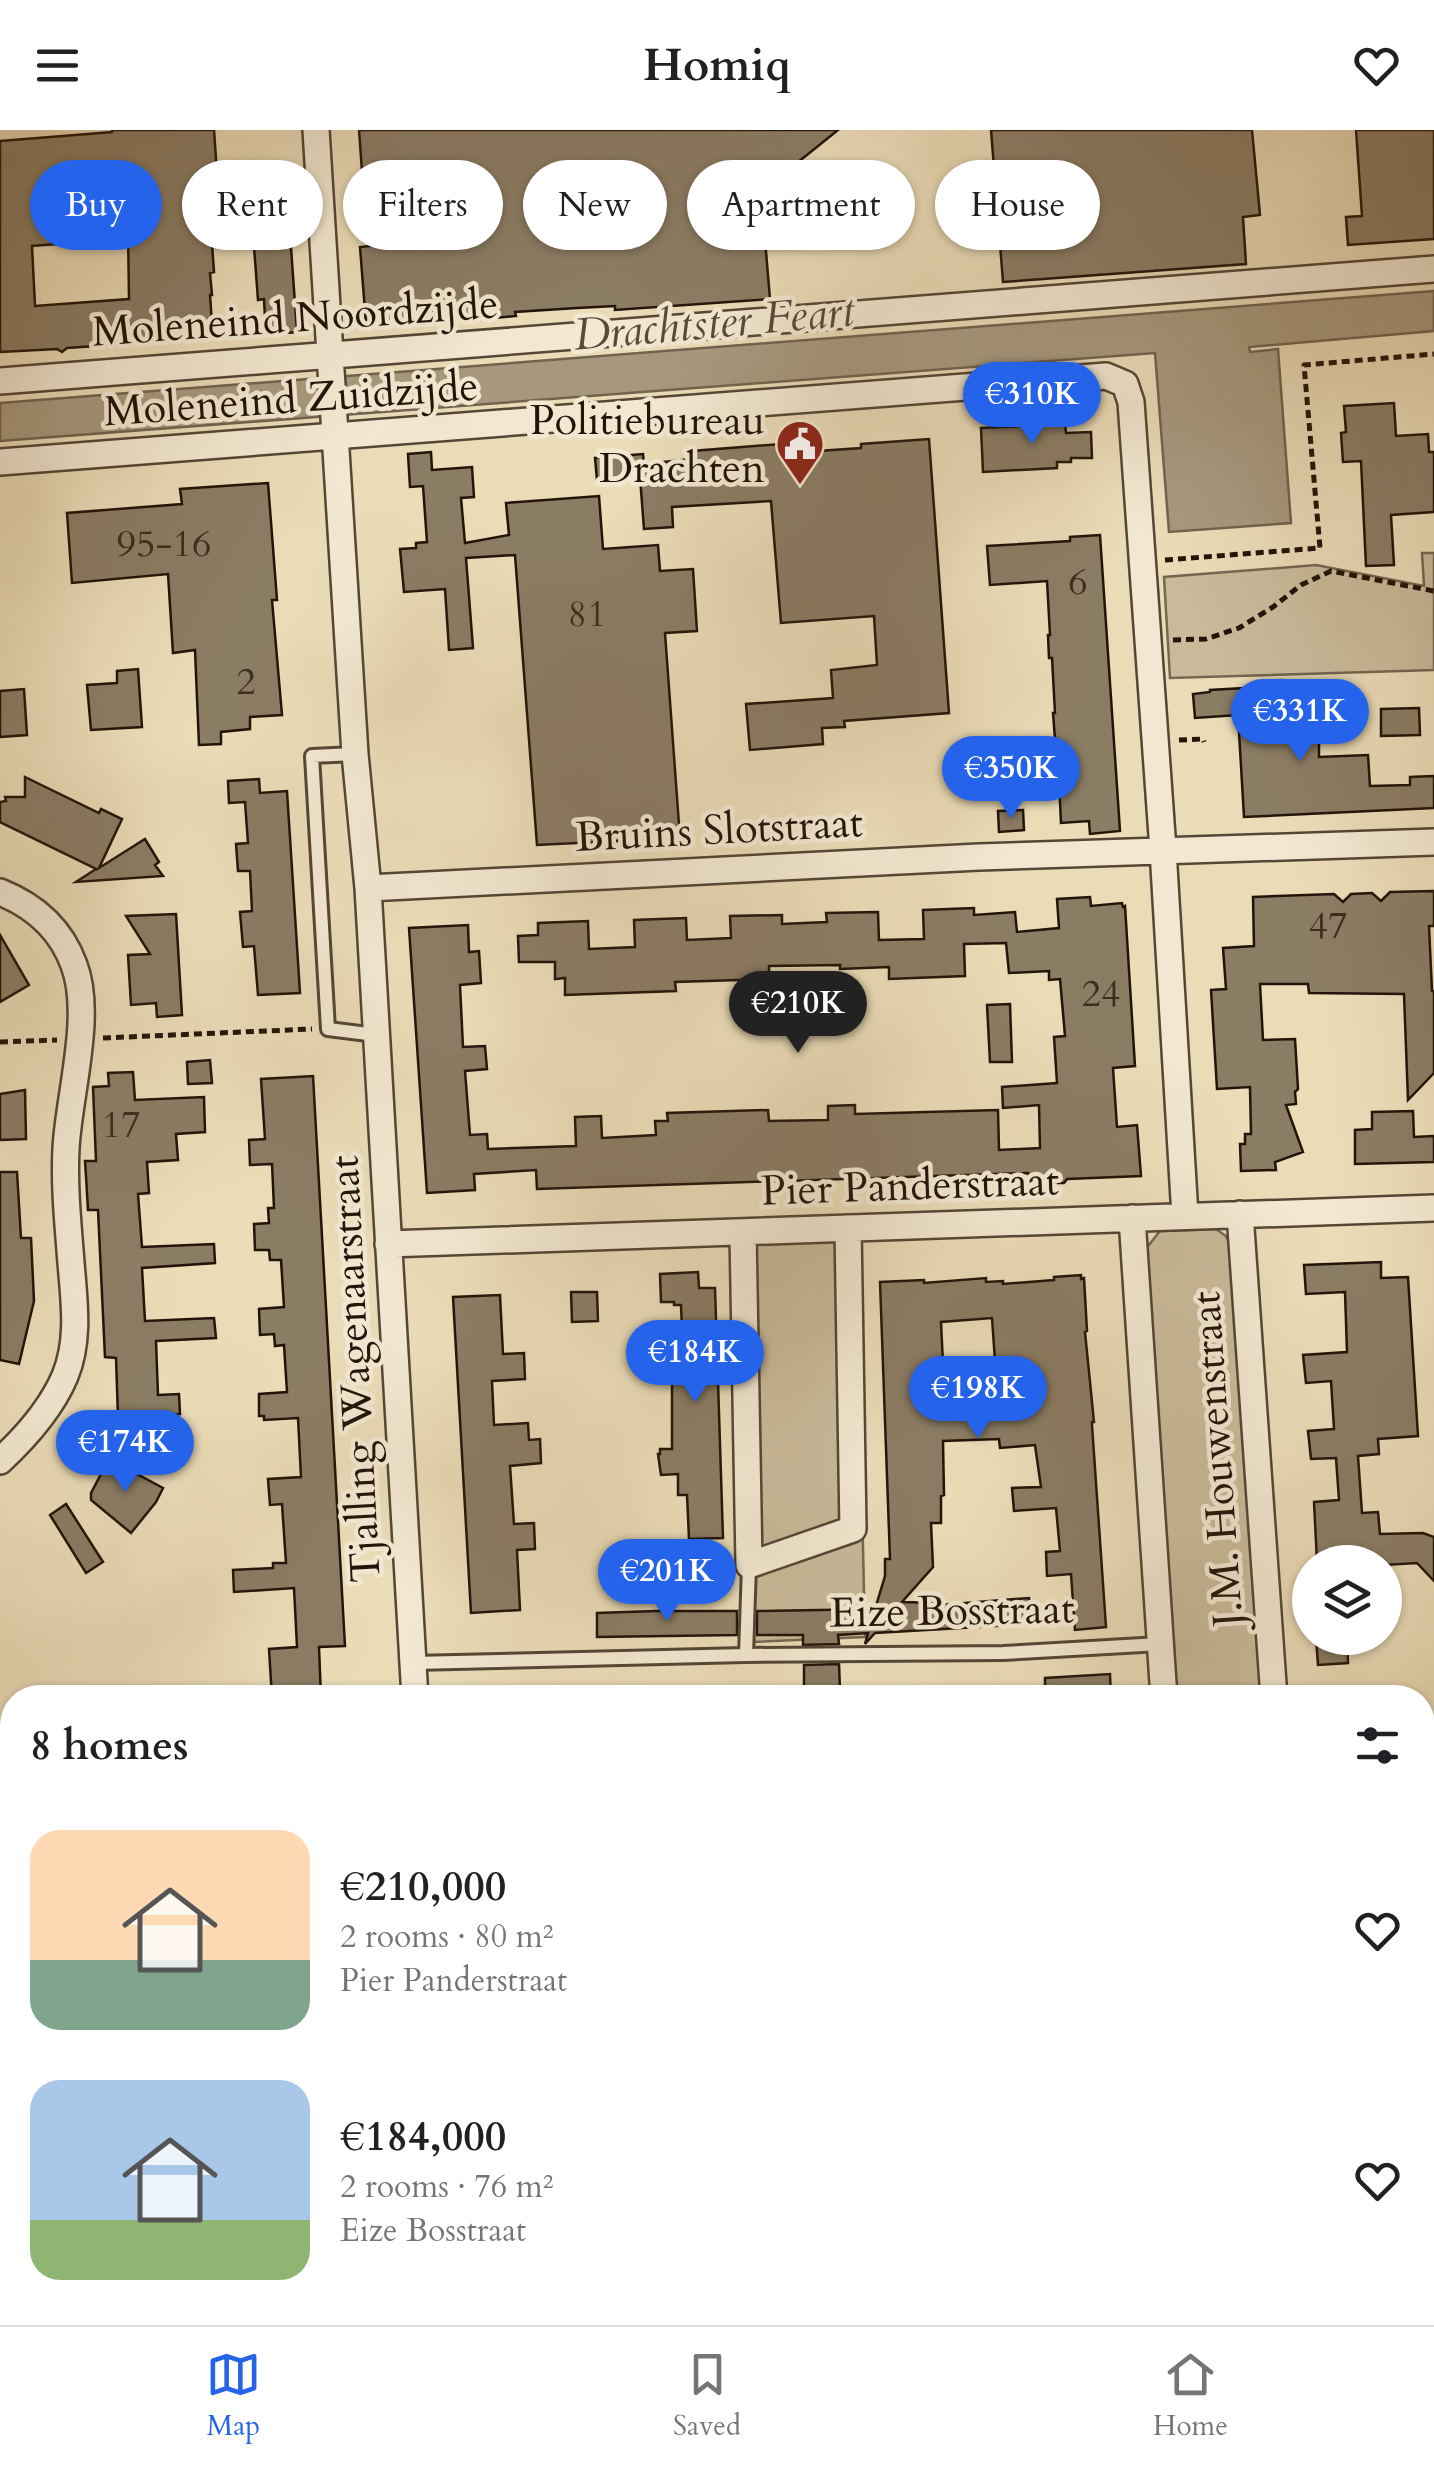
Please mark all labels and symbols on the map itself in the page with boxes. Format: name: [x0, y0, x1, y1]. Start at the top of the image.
street label: Moleneind Noordzijde: [90, 275, 500, 361]
water label: Drachtster Feart: [571, 280, 858, 366]
street label: Moleneind Zuidzijde: [102, 357, 480, 441]
pin: €310K: [962, 362, 1102, 447]
place label: Politiebureau Drachten: [530, 392, 765, 497]
public building icon: Politiebureau Drachten: [774, 418, 826, 486]
house number: 95-16: [117, 518, 211, 570]
house number: 6: [1068, 556, 1088, 608]
house number: 81: [568, 588, 606, 640]
house number: 2: [236, 656, 256, 708]
pin: €331K: [1230, 679, 1370, 764]
pin: €350K: [941, 736, 1081, 821]
street label: Bruins Slotstraat: [574, 794, 864, 866]
house number: 47: [1309, 900, 1347, 952]
house number: 24: [1082, 968, 1120, 1020]
pin: €210K: [728, 971, 868, 1056]
house number: 17: [102, 1099, 140, 1151]
street label: Pier Panderstraat: [760, 1152, 1060, 1220]
street label: Tjalling Wagenaarstraat: [315, 1154, 395, 1584]
street label: J.M. Houwenstraat: [1177, 1289, 1258, 1635]
pin: €184K: [625, 1320, 765, 1405]
pin: €198K: [908, 1356, 1048, 1441]
pin: €174K: [55, 1410, 195, 1495]
pin: €201K: [597, 1539, 737, 1624]
street label: Eize Bosstraat: [829, 1580, 1075, 1642]

